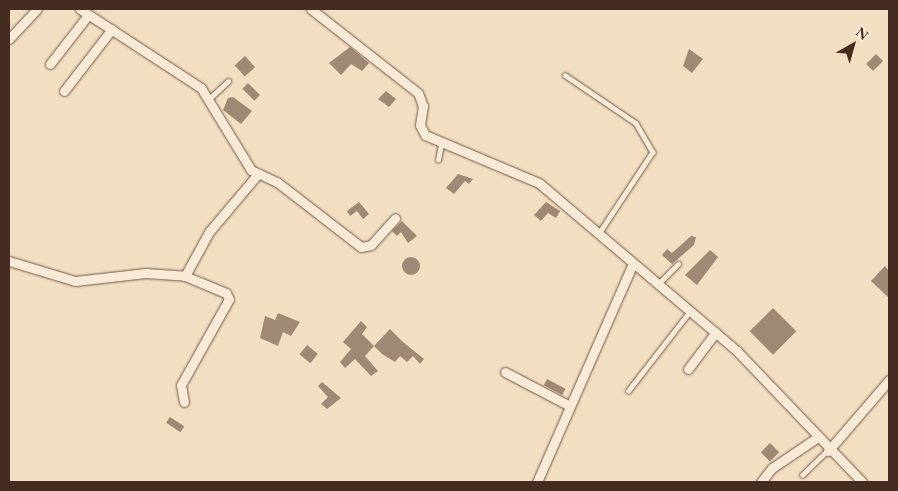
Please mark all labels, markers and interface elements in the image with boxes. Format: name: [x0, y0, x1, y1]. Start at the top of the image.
north arrow: [828, 20, 878, 70]
text: N: [852, 23, 872, 44]

